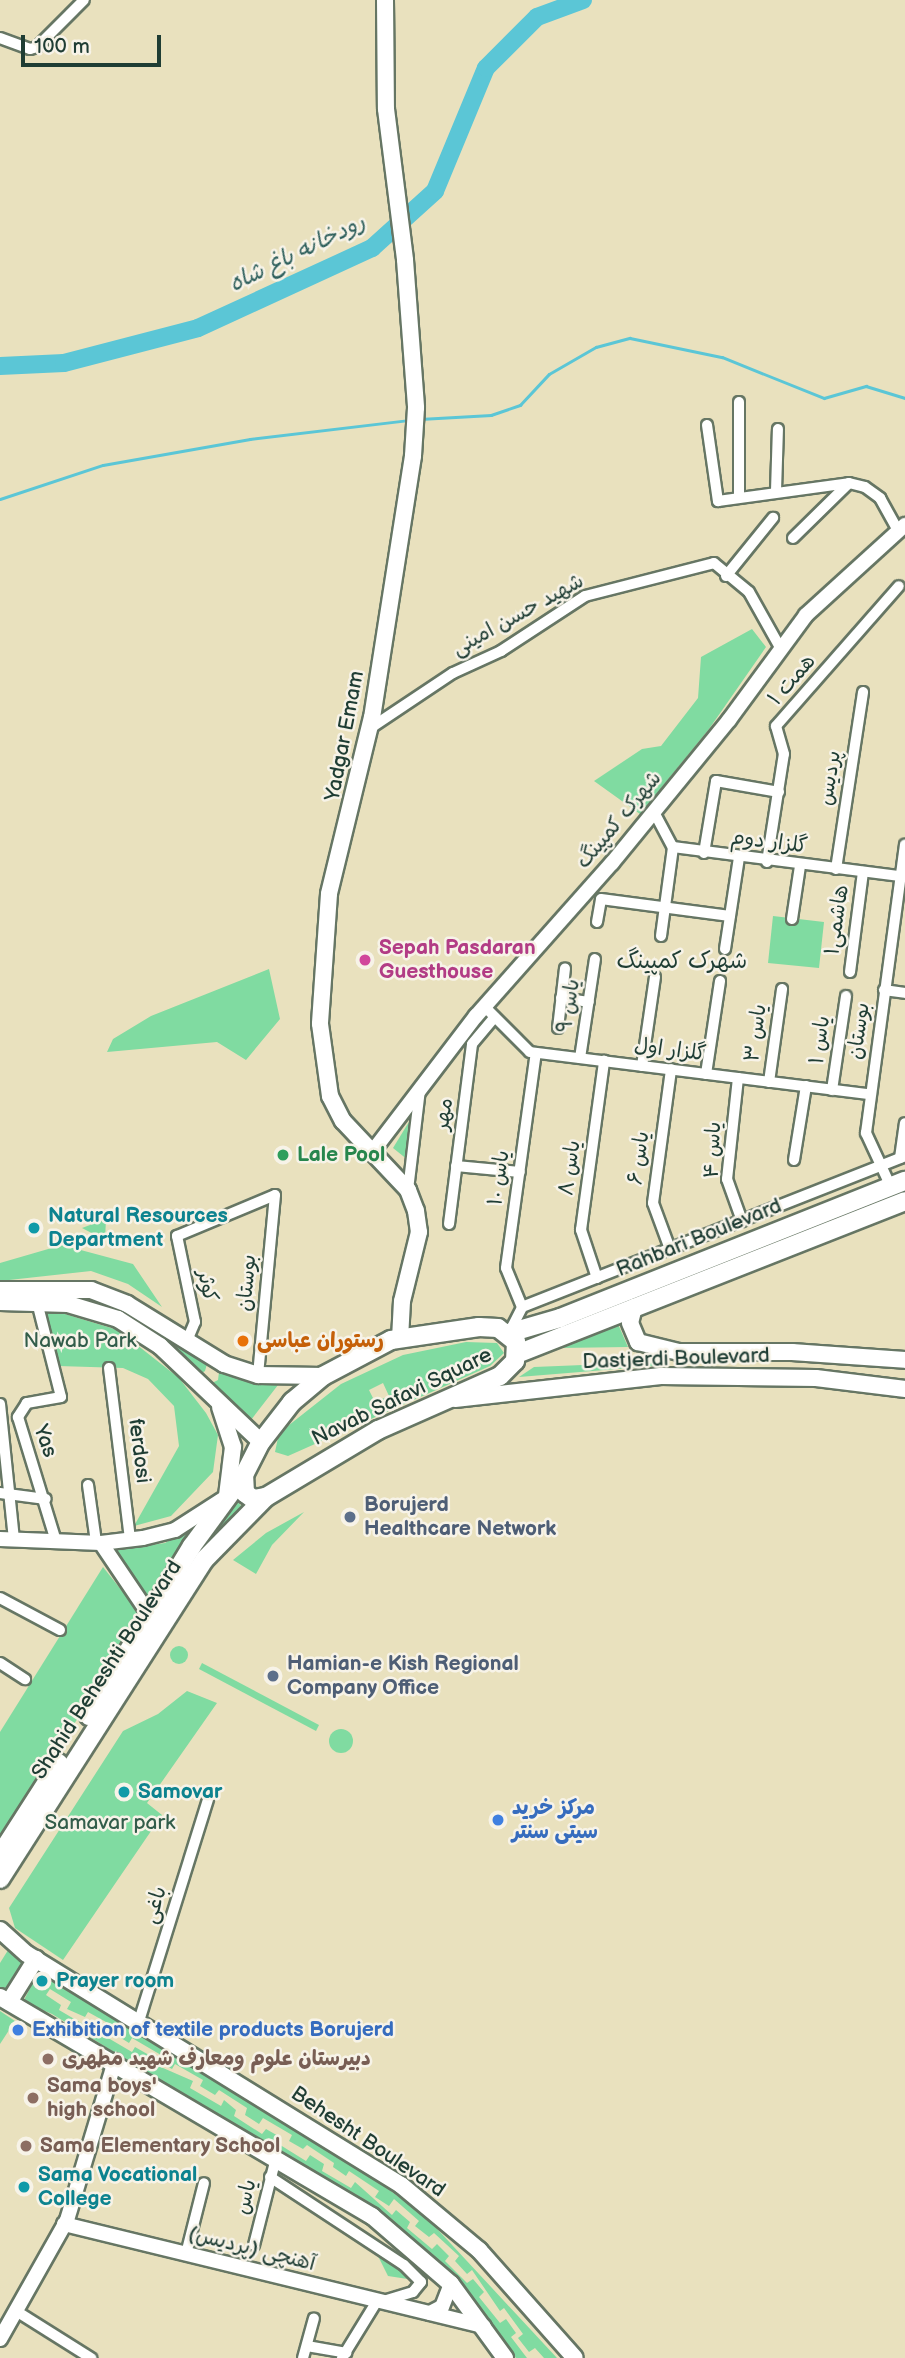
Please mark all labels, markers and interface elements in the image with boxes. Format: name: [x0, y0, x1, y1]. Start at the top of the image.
scale bar: [24, 21, 164, 65]
text: 100 m: [34, 34, 90, 59]
water label: رودخانه باغ شاه: [224, 208, 370, 298]
street label: شهید حسن امینی: [448, 568, 588, 662]
street label: همت ۱: [763, 649, 821, 711]
street label: Yadgar Emam: [320, 669, 370, 803]
street label: پردیس: [813, 749, 847, 807]
street label: شهرک کمپینگ: [571, 766, 667, 874]
street label: گلزار دوم: [729, 825, 809, 859]
street label: هاشمی۱: [820, 883, 854, 957]
place label: Sepah Pasdaran Guesthouse: [379, 935, 536, 985]
district label: شهرک کمپینگ: [617, 947, 747, 975]
marker: Sepah Pasdaran Guesthouse: [357, 952, 373, 968]
street label: یاس ۹: [552, 977, 586, 1035]
street label: بوستان: [843, 1001, 875, 1061]
street label: یاس ۳: [739, 1002, 773, 1064]
street label: یاس ۱: [804, 1014, 836, 1066]
street label: گلزار اول: [633, 1033, 707, 1067]
street label: مهر: [429, 1096, 459, 1132]
street label: یاس ۴: [699, 1121, 727, 1179]
street label: یاس ۶: [623, 1130, 655, 1186]
street label: یاس ۸: [554, 1139, 586, 1197]
place label: Lale Pool: [297, 1142, 385, 1168]
marker: Lale Pool: [275, 1147, 291, 1163]
street label: یاس ۱۰: [483, 1149, 515, 1207]
street label: Rahbari Boulevard: [613, 1193, 785, 1283]
place label: Natural Resources Department: [48, 1203, 228, 1253]
marker: Natural Resources Department: [26, 1220, 42, 1236]
street label: بوستان: [232, 1253, 262, 1313]
street label: کوثر: [191, 1268, 223, 1304]
park label: Nawab Park: [23, 1328, 137, 1354]
place label: رستوران عباسی: [257, 1328, 384, 1354]
marker: رستوران عباسی: [235, 1333, 251, 1349]
street label: Navab Safavi Square: [308, 1342, 496, 1452]
street label: Dastjerdi Boulevard: [582, 1343, 770, 1375]
street label: ferdosi: [123, 1417, 155, 1485]
street label: Yas: [28, 1421, 62, 1461]
place label: Borujerd Healthcare Network: [364, 1492, 556, 1542]
marker: Borujerd Healthcare Network: [342, 1509, 358, 1525]
street label: Shahid Beheshti Boulevard: [27, 1556, 187, 1784]
place label: Hamian-e Kish Regional Company Office: [287, 1651, 519, 1701]
marker: Hamian-e Kish Regional Company Office: [265, 1668, 281, 1684]
place label: Samovar: [138, 1779, 222, 1805]
marker: Samovar: [116, 1784, 132, 1800]
place label: مرکز خرید سیتی سنتر: [512, 1795, 598, 1845]
park label: Samavar park: [45, 1810, 175, 1836]
marker: مرکز خرید سیتی سنتر: [490, 1812, 506, 1828]
street label: باغی: [137, 1883, 173, 1927]
place label: Prayer room: [56, 1968, 174, 1994]
marker: Prayer room: [34, 1973, 50, 1989]
place label: Exhibition of textile products Borujerd: [32, 2017, 394, 2043]
marker: Exhibition of textile products Borujerd: [10, 2022, 26, 2038]
place label: دبیرستان علوم ومعارف شهید مطهری: [62, 2046, 371, 2072]
marker: دبیرستان علوم ومعارف شهید مطهری: [40, 2051, 56, 2067]
place label: Sama boys' high school: [47, 2073, 156, 2123]
street label: Behesht Boulevard: [286, 2081, 450, 2203]
marker: Sama boys' high school: [25, 2090, 41, 2106]
place label: Sama Elementary School: [40, 2133, 281, 2159]
marker: Sama Elementary School: [18, 2138, 34, 2154]
place label: Sama Vocational College: [38, 2162, 198, 2212]
street label: یاس: [230, 2177, 262, 2217]
marker: Sama Vocational College: [16, 2179, 32, 2195]
street label: آهنچی (پردیس): [186, 2221, 318, 2277]

